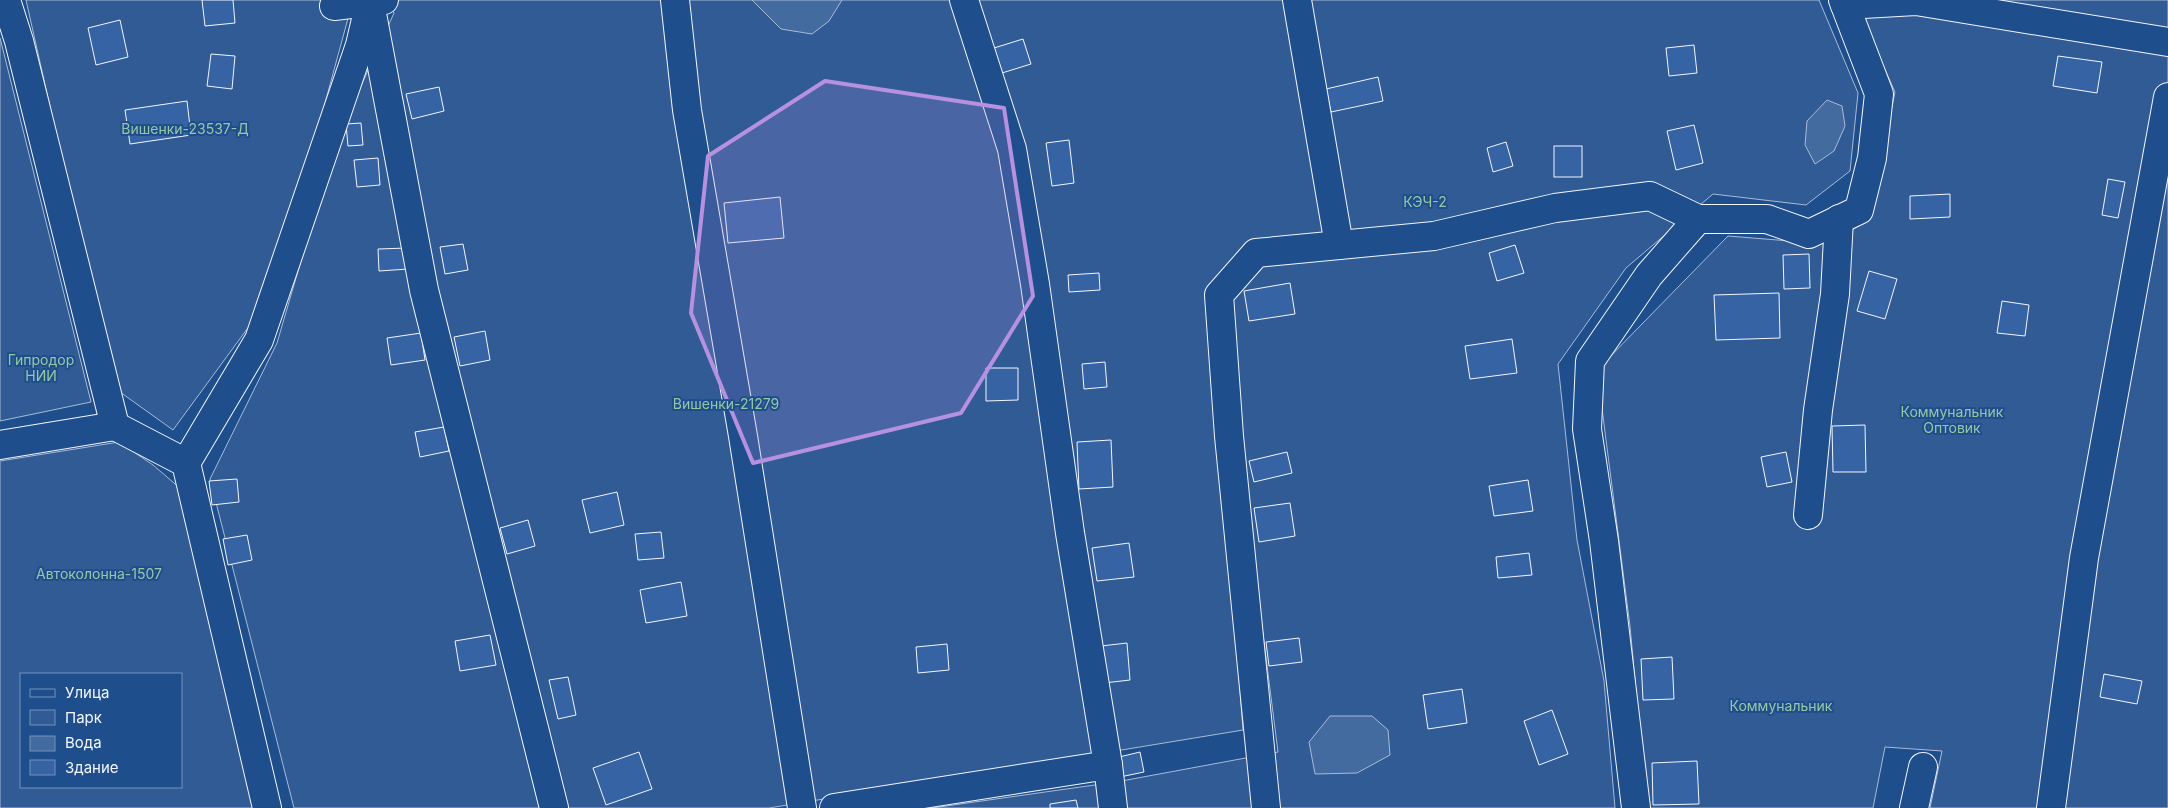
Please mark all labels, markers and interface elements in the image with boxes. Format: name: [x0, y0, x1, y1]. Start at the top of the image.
park label: Вишенки-23537-Д: [121, 120, 249, 137]
park label: КЭЧ-2: [1403, 193, 1447, 210]
park label: Гипродор НИИ: [8, 351, 74, 384]
park label: Вишенки-21279: [673, 395, 779, 412]
park label: Коммунальник Оптовик: [1901, 403, 2004, 436]
park label: Автоколонна-1507: [36, 565, 162, 582]
legend: [20, 673, 182, 788]
text: Улица: [65, 683, 109, 702]
park label: Коммунальник: [1730, 697, 1833, 714]
text: Парк: [65, 708, 102, 727]
text: Вода: [65, 733, 102, 752]
text: Здание: [65, 758, 119, 777]

